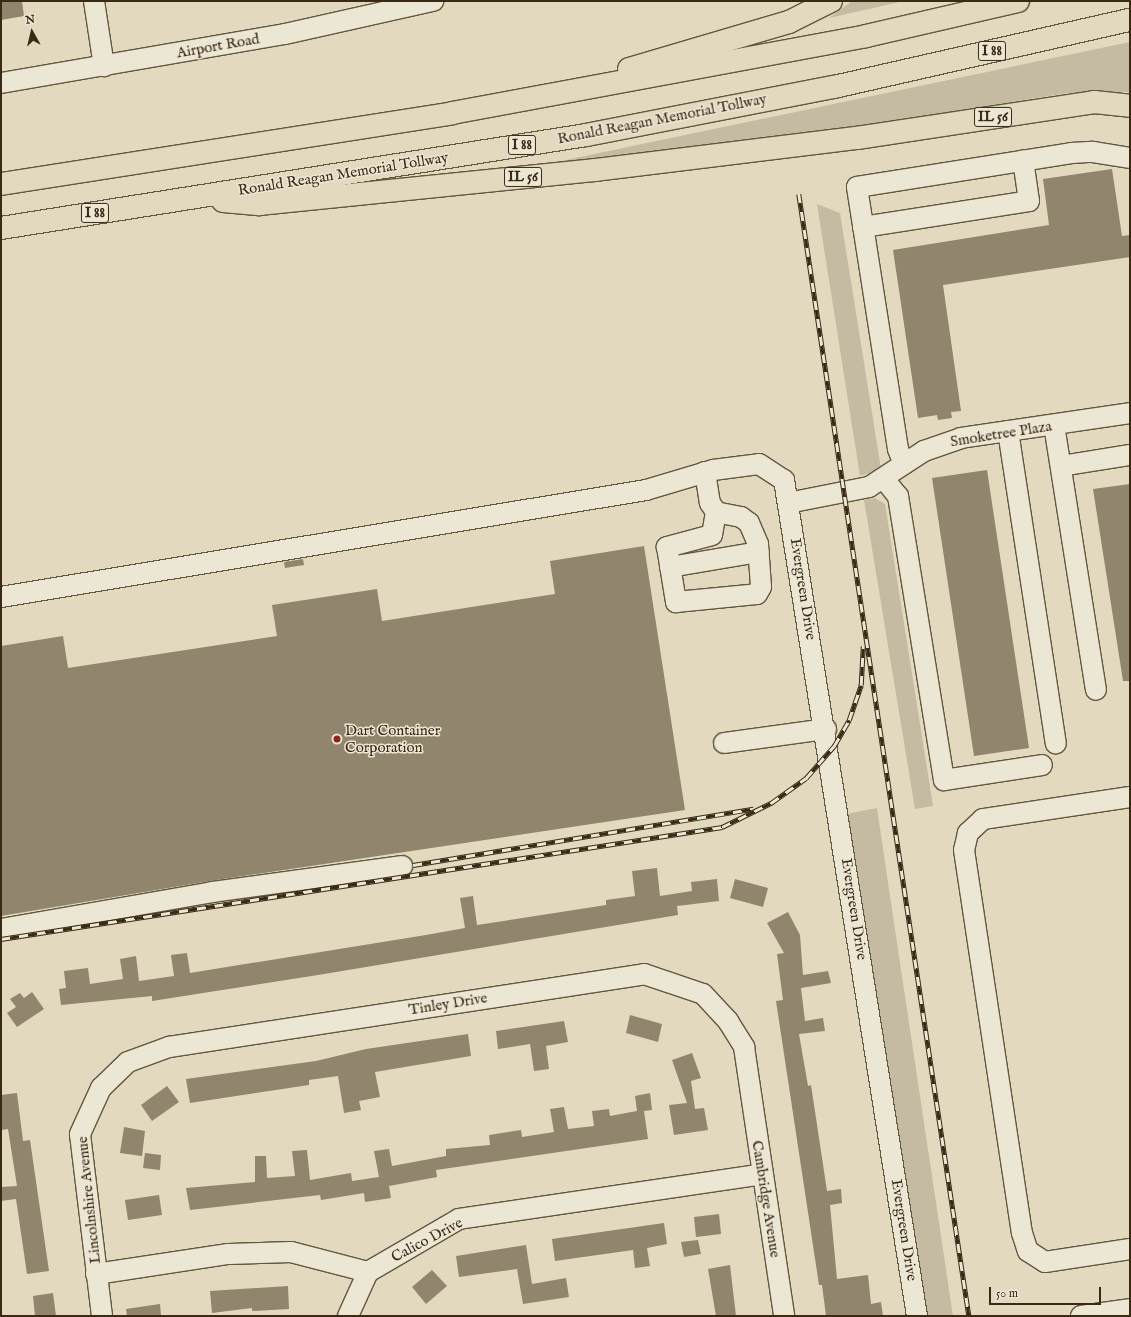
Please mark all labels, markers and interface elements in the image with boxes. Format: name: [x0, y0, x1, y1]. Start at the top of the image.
north arrow: [12, 12, 52, 52]
text: N: [25, 13, 36, 28]
street label: Airport Road: [175, 30, 261, 62]
road number: I 88: [977, 39, 1007, 63]
street label: Ronald Reagan Memorial Tollway: [556, 90, 768, 148]
road number: IL 56: [974, 105, 1012, 129]
road number: I 88: [507, 133, 537, 157]
street label: Ronald Reagan Memorial Tollway: [237, 148, 449, 200]
road number: IL 56: [504, 165, 542, 189]
road number: I 88: [80, 201, 110, 225]
street label: Smoketree Plaza: [949, 417, 1053, 451]
street label: Evergreen Drive: [786, 537, 820, 641]
place label: Dart Container Corporation: [345, 721, 440, 756]
marker: Dart Container Corporation: [332, 734, 342, 744]
street label: Evergreen Drive: [837, 857, 871, 961]
street label: Tinley Drive: [407, 989, 489, 1019]
street label: Lincolnshire Avenue: [73, 1135, 105, 1265]
street label: Cambridge Avenue: [748, 1139, 784, 1259]
street label: Evergreen Drive: [887, 1178, 921, 1282]
street label: Calico Drive: [388, 1214, 466, 1266]
scale bar: [991, 1279, 1103, 1305]
text: 50 m: [996, 1286, 1018, 1301]

